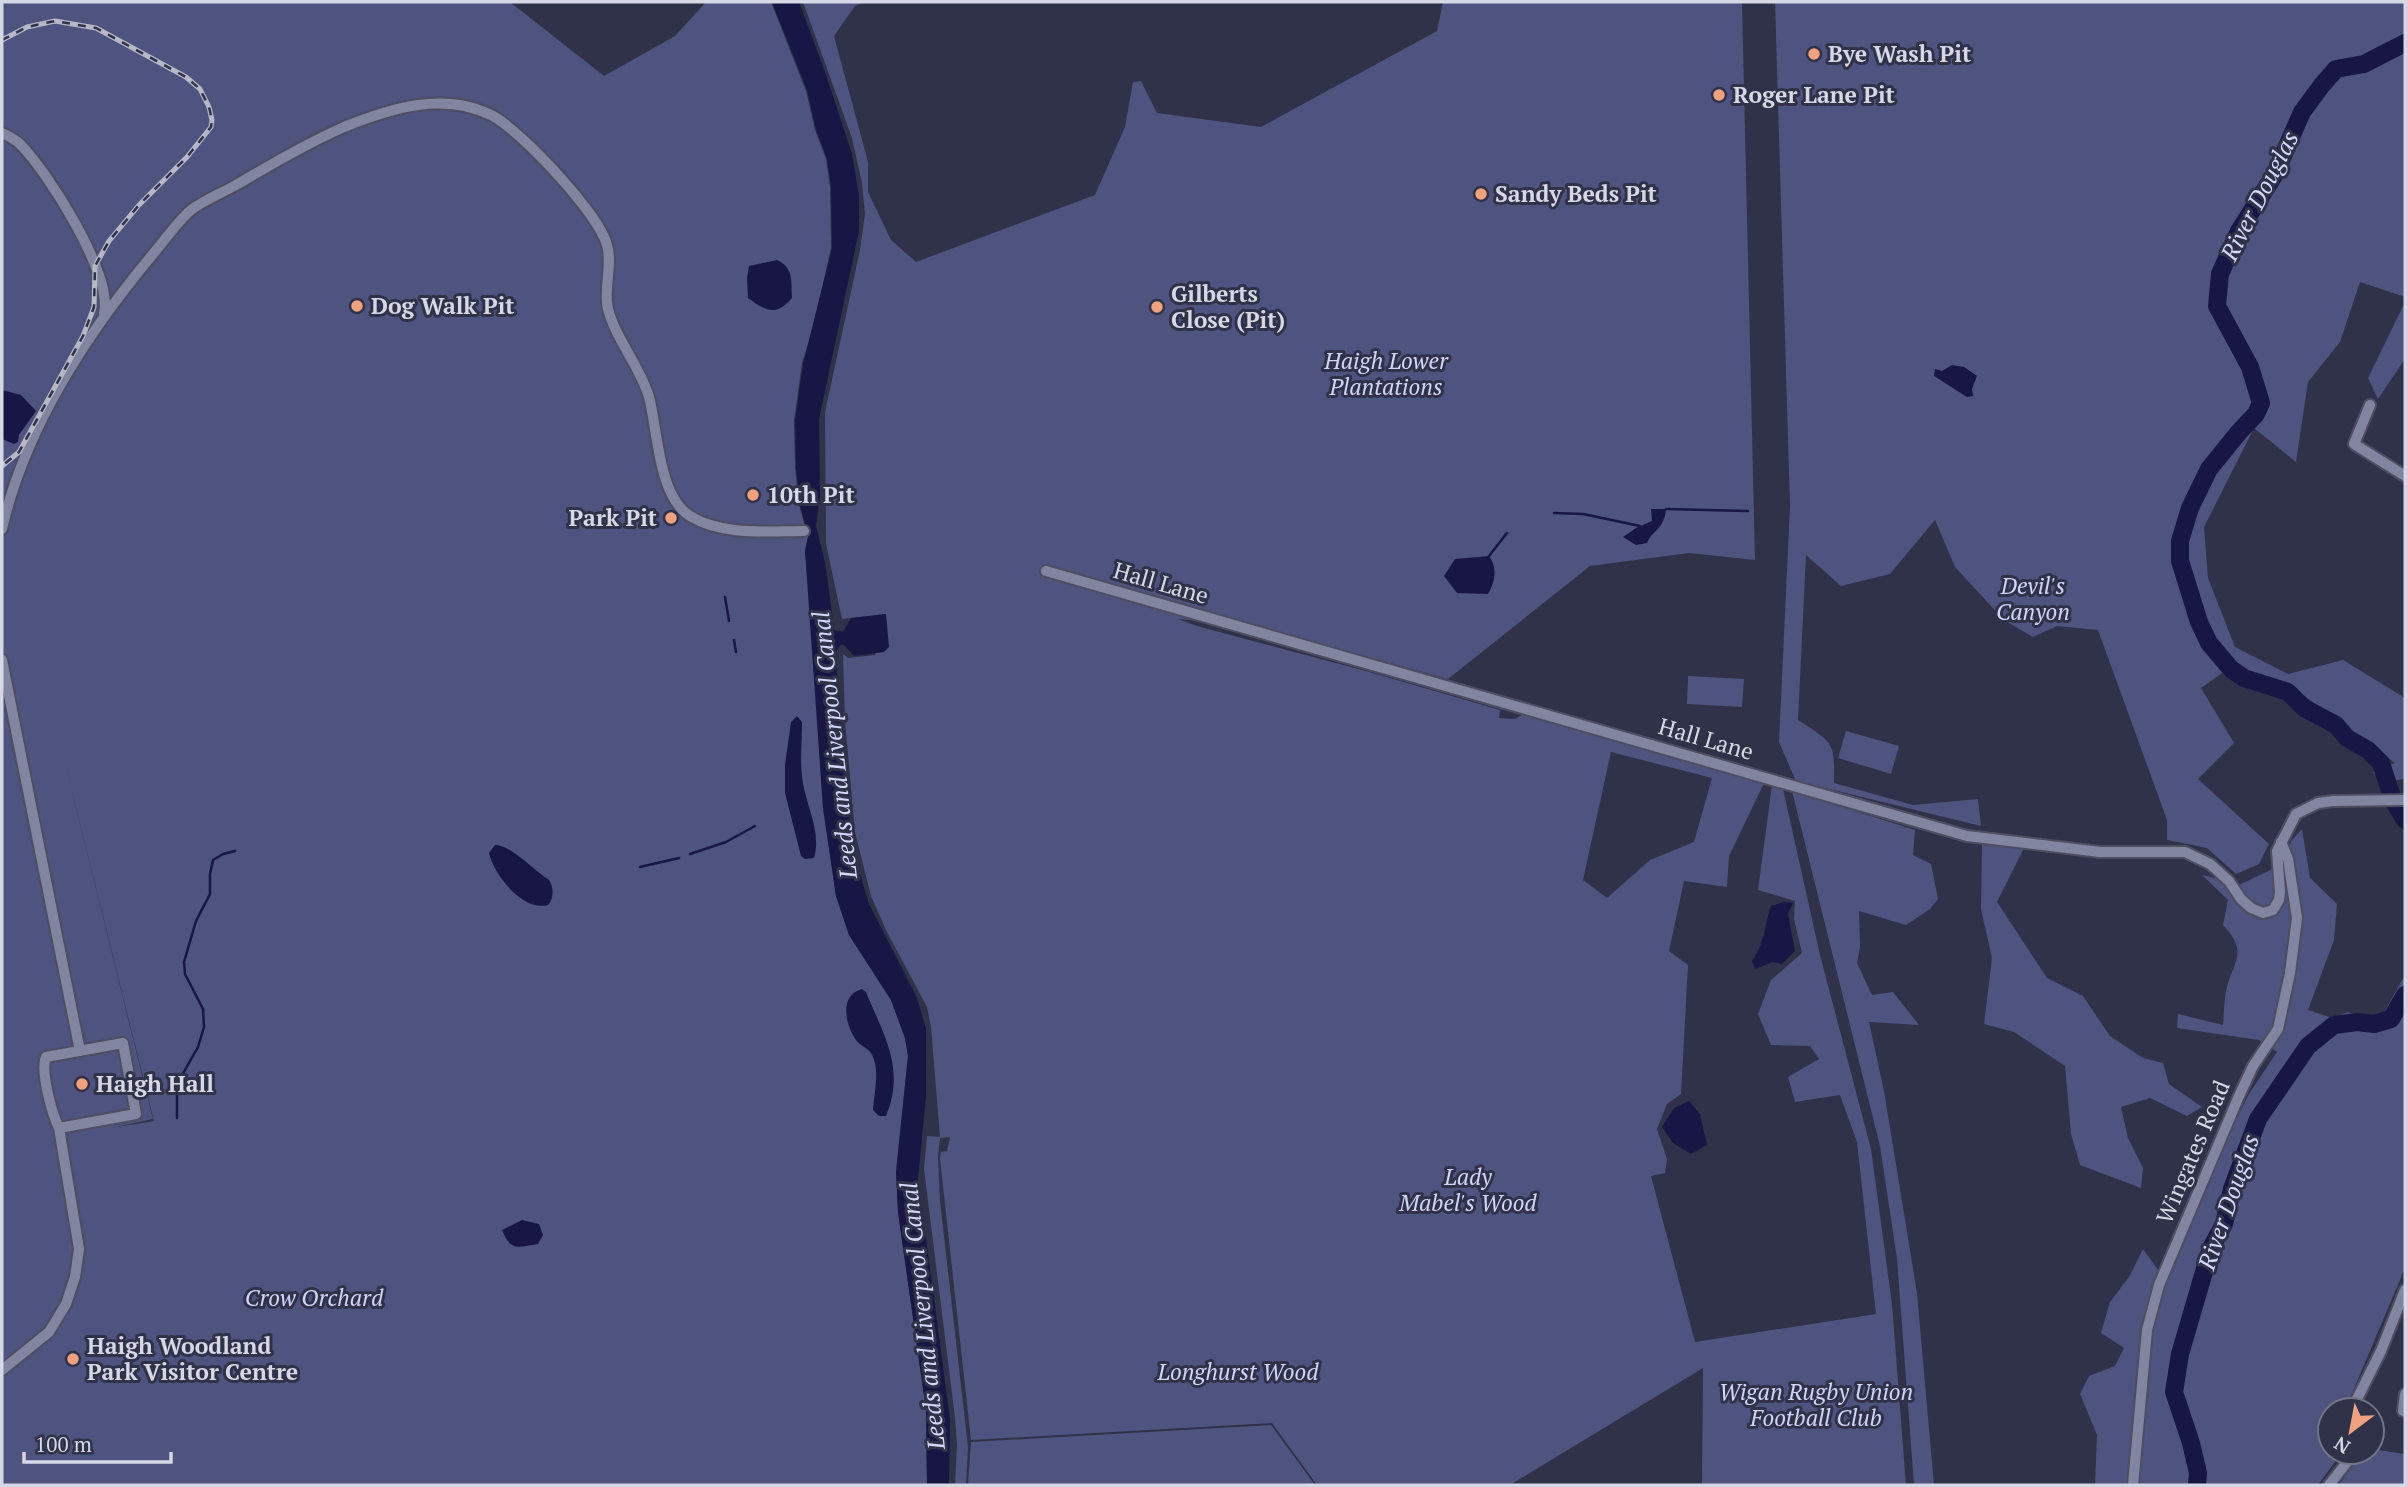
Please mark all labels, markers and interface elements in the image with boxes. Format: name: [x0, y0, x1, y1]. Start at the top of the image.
place label: Bye Wash Pit: [1828, 38, 1971, 69]
marker: Bye Wash Pit: [1806, 46, 1822, 62]
place label: Roger Lane Pit: [1733, 79, 1895, 110]
marker: Roger Lane Pit: [1711, 87, 1727, 103]
water label: River Douglas: [2212, 125, 2305, 267]
place label: Sandy Beds Pit: [1495, 178, 1657, 209]
marker: Sandy Beds Pit: [1473, 186, 1489, 202]
place label: Gilberts Close (Pit): [1171, 278, 1285, 335]
place label: Dog Walk Pit: [371, 290, 515, 321]
marker: Dog Walk Pit: [349, 298, 365, 314]
marker: Gilberts Close (Pit): [1149, 299, 1165, 315]
park label: Haigh Lower Plantations: [1323, 345, 1449, 402]
place label: 10th Pit: [767, 479, 855, 510]
marker: 10th Pit: [745, 487, 761, 503]
place label: Park Pit: [569, 502, 657, 533]
marker: Park Pit: [663, 510, 679, 526]
street label: Hall Lane: [1110, 554, 1212, 611]
park label: Devil's Canyon: [1996, 570, 2070, 627]
water label: Leeds and Liverpool Canal: [804, 609, 864, 881]
street label: Hall Lane: [1655, 710, 1757, 767]
place label: Haigh Hall: [96, 1068, 214, 1099]
street label: Wingates Road: [2148, 1075, 2237, 1228]
marker: Haigh Hall: [74, 1076, 90, 1092]
water label: River Douglas: [2190, 1130, 2266, 1275]
park label: Lady Mabel's Wood: [1398, 1161, 1537, 1218]
water label: Leeds and Liverpool Canal: [892, 1180, 952, 1452]
park label: Crow Orchard: [245, 1282, 384, 1313]
place label: Haigh Woodland Park Visitor Centre: [87, 1330, 298, 1387]
marker: Haigh Woodland Park Visitor Centre: [65, 1351, 81, 1367]
park label: Longhurst Wood: [1157, 1356, 1319, 1387]
park label: Wigan Rugby Union Football Club: [1719, 1376, 1913, 1433]
north arrow: [2316, 1396, 2386, 1466]
scale bar: [24, 1420, 172, 1464]
text: 100 m: [35, 1430, 92, 1458]
text: N: [2328, 1431, 2354, 1460]

